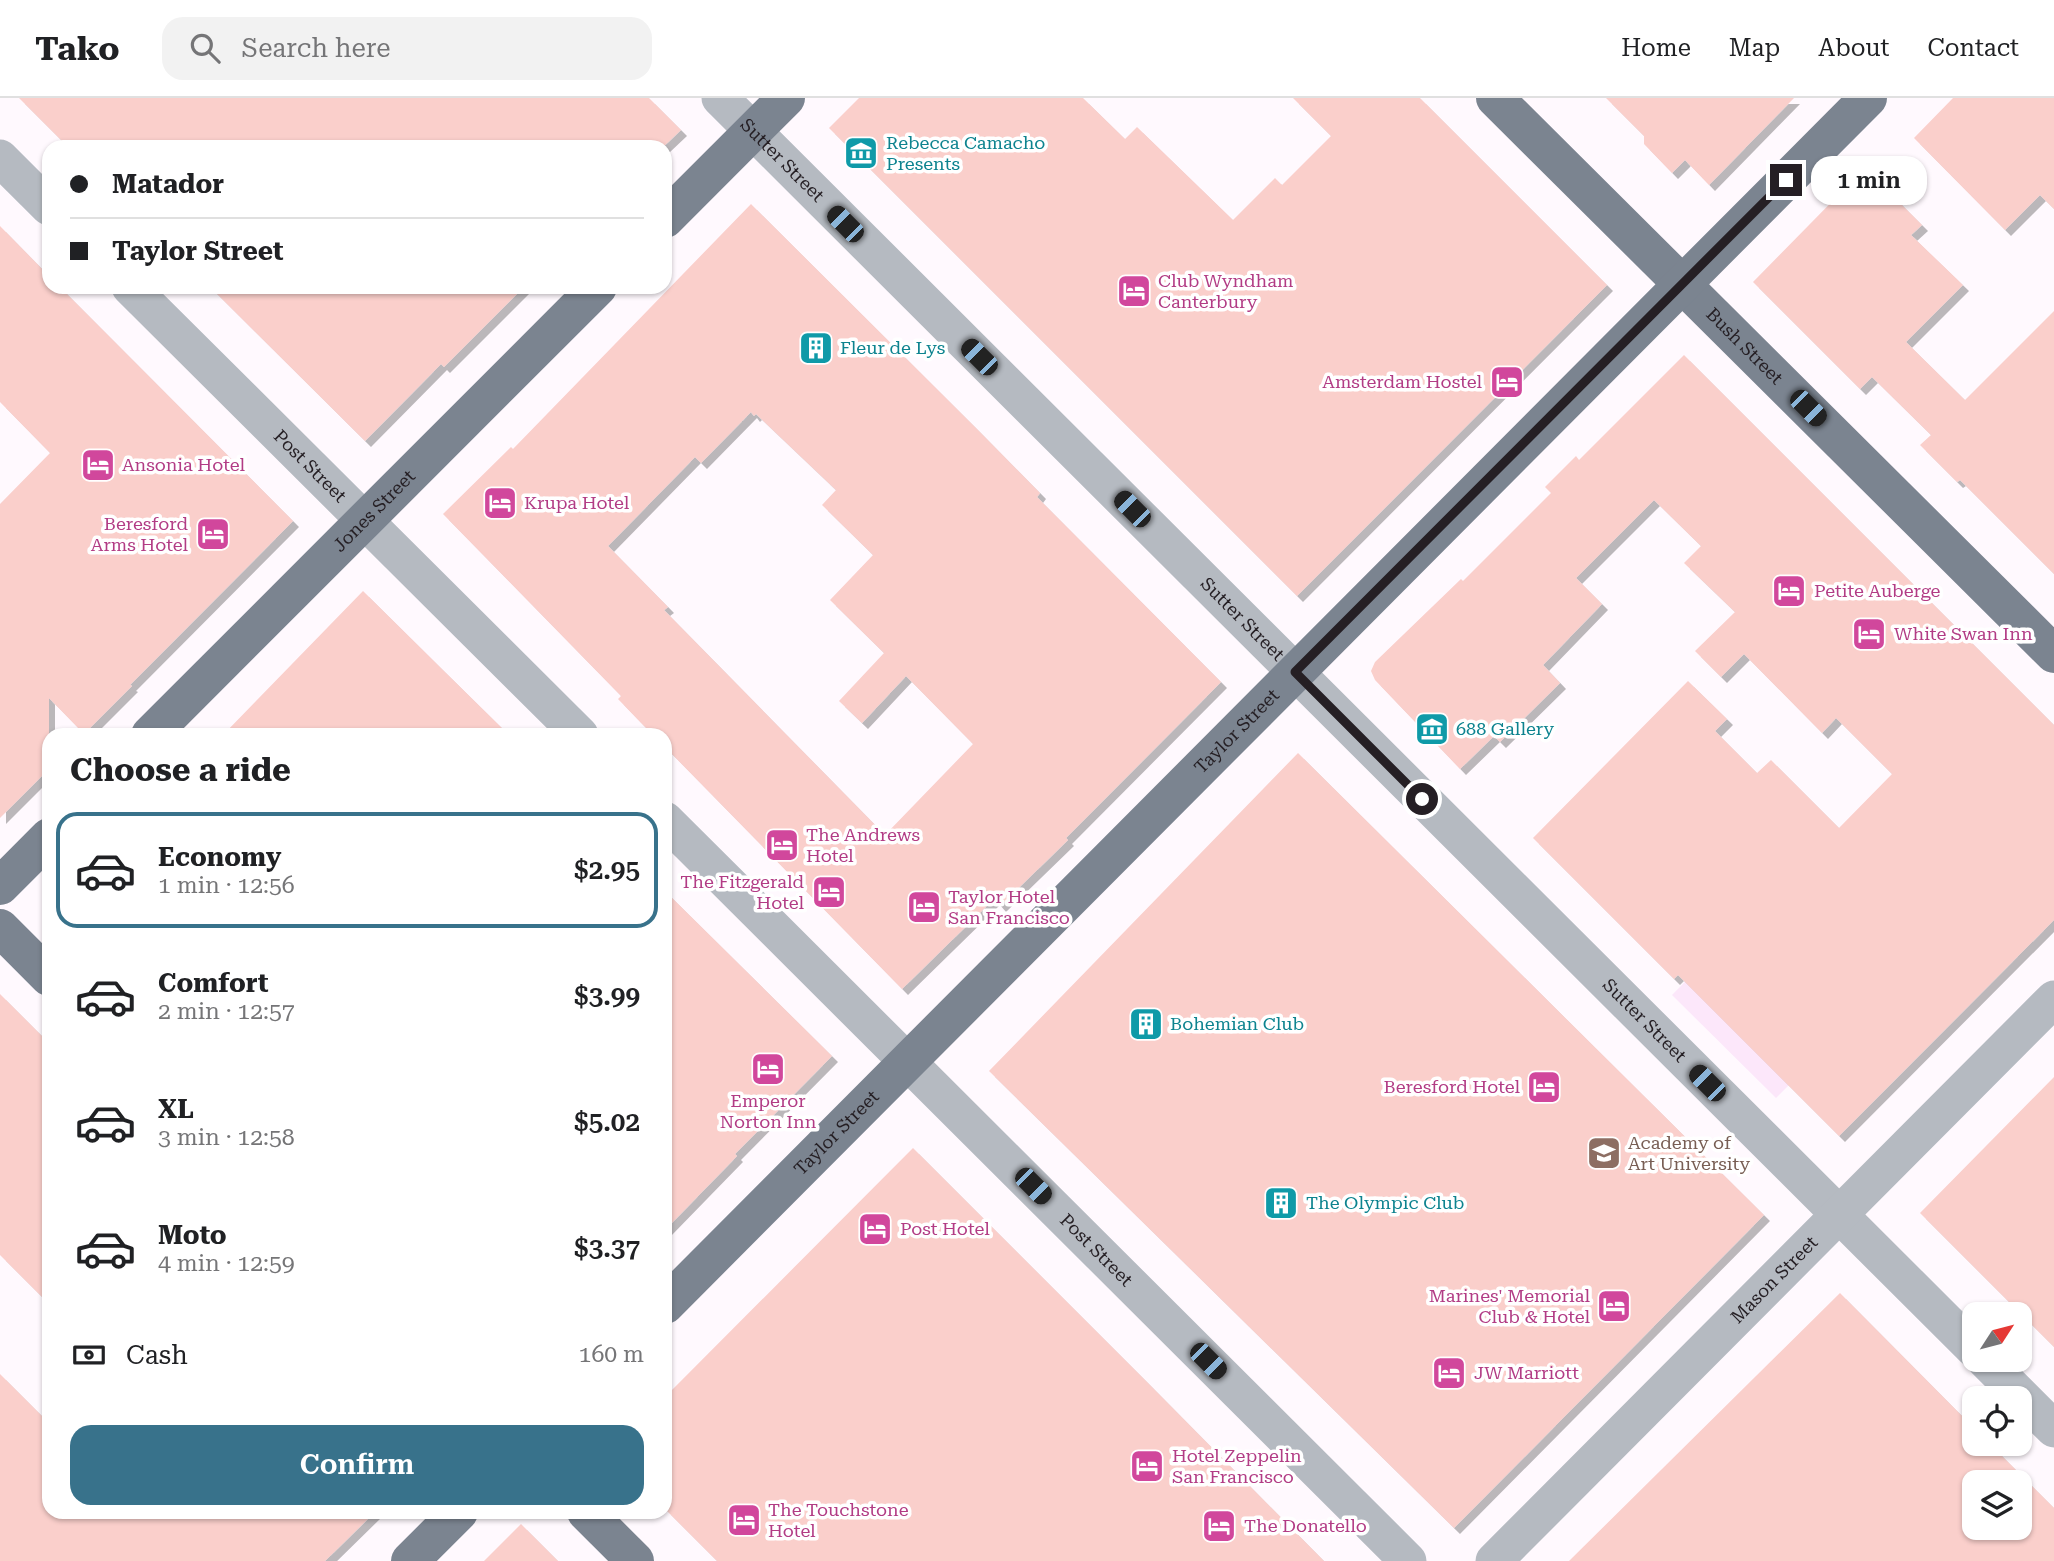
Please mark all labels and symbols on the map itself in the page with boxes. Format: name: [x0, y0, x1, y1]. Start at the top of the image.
street label: Sutter Street: [737, 114, 829, 206]
place label: Rebecca Camacho Presents: [886, 132, 1045, 174]
museum icon: Rebecca Camacho Presents: [842, 134, 880, 172]
callout: 1 min: [1810, 155, 1926, 204]
route end: [1770, 164, 1802, 196]
car: [823, 202, 868, 246]
place label: Club Wyndham Canterbury: [1158, 270, 1293, 312]
hotel icon: Club Wyndham Canterbury: [1115, 272, 1153, 310]
street label: Bush Street: [1702, 303, 1788, 389]
building icon: Fleur de Lys: [797, 329, 835, 367]
car: [957, 335, 1002, 379]
place label: Fleur de Lys: [840, 337, 945, 358]
hotel icon: Amsterdam Hostel: [1488, 363, 1526, 401]
place label: Amsterdam Hostel: [1322, 371, 1482, 392]
car: [1786, 386, 1831, 430]
street label: Post Street: [270, 425, 351, 507]
hotel icon: Ansonia Hotel: [79, 446, 117, 484]
place label: Ansonia Hotel: [122, 454, 245, 475]
street label: Jones Street: [328, 465, 419, 556]
hotel icon: Krupa Hotel: [481, 484, 519, 522]
car: [1110, 487, 1155, 531]
place label: Krupa Hotel: [524, 492, 630, 513]
place label: Beresford Arms Hotel: [91, 513, 188, 555]
hotel icon: Beresford Arms Hotel: [194, 515, 232, 553]
hotel icon: Petite Auberge: [1770, 572, 1808, 610]
street label: Sutter Street: [1197, 573, 1289, 665]
place label: Petite Auberge: [1814, 580, 1941, 601]
hotel icon: White Swan Inn: [1850, 615, 1888, 653]
place label: White Swan Inn: [1894, 623, 2033, 644]
street label: Taylor Street: [1190, 684, 1283, 778]
museum icon: 688 Gallery: [1413, 710, 1451, 748]
place label: 688 Gallery: [1456, 718, 1555, 739]
route start: [1406, 783, 1438, 815]
place label: The Andrews Hotel: [806, 824, 920, 866]
hotel icon: The Andrews Hotel: [763, 826, 801, 864]
place label: The Fitzgerald Hotel: [680, 871, 804, 913]
hotel icon: The Fitzgerald Hotel: [810, 873, 848, 911]
place label: Taylor Hotel San Francisco: [948, 886, 1070, 928]
hotel icon: Taylor Hotel San Francisco: [905, 888, 943, 926]
street label: Sutter Street: [1599, 974, 1691, 1066]
building icon: Bohemian Club: [1127, 1005, 1165, 1043]
place label: Bohemian Club: [1170, 1013, 1304, 1034]
hotel icon: Emperor Norton Inn: [749, 1050, 787, 1088]
car: [1685, 1061, 1730, 1105]
hotel icon: Beresford Hotel: [1525, 1068, 1563, 1106]
place label: Beresford Hotel: [1384, 1076, 1520, 1097]
street label: Taylor Street: [790, 1086, 883, 1179]
place label: Emperor Norton Inn: [720, 1090, 817, 1132]
place label: Academy of Art University: [1628, 1132, 1750, 1174]
school or university icon: Academy of Art University: [1585, 1134, 1623, 1172]
car: [1011, 1164, 1056, 1208]
building icon: The Olympic Club: [1262, 1184, 1300, 1222]
place label: The Olympic Club: [1306, 1192, 1464, 1213]
street label: Post Street: [1056, 1209, 1137, 1290]
hotel icon: Post Hotel: [856, 1210, 894, 1248]
place label: Post Hotel: [900, 1218, 990, 1239]
street label: Mason Street: [1726, 1231, 1822, 1327]
place label: Marines' Memorial Club & Hotel: [1429, 1285, 1590, 1327]
hotel icon: Marines' Memorial Club & Hotel: [1595, 1287, 1633, 1325]
north arrow: [1962, 1302, 2032, 1372]
car: [1186, 1339, 1231, 1383]
hotel icon: JW Marriott: [1430, 1354, 1468, 1392]
place label: JW Marriott: [1474, 1362, 1579, 1383]
place label: Hotel Zeppelin San Francisco: [1172, 1445, 1302, 1487]
hotel icon: Hotel Zeppelin San Francisco: [1128, 1447, 1166, 1485]
place label: The Touchstone Hotel: [768, 1499, 909, 1541]
hotel icon: The Touchstone Hotel: [725, 1501, 763, 1539]
hotel icon: The Donatello: [1200, 1507, 1238, 1545]
place label: The Donatello: [1244, 1515, 1367, 1536]

